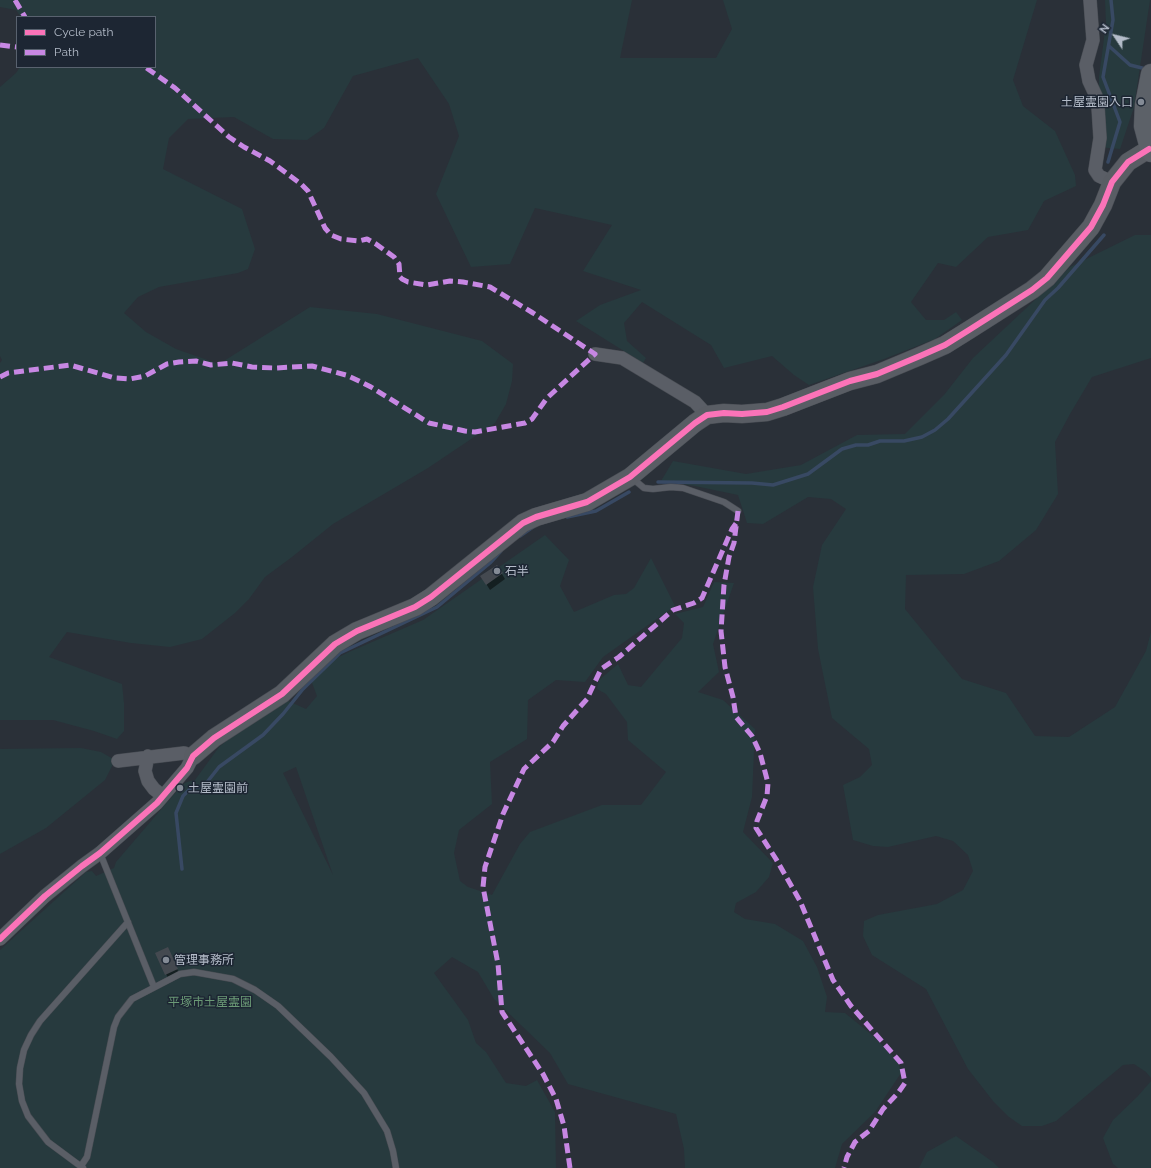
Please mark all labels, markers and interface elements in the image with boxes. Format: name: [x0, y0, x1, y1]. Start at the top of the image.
legend: [16, 16, 156, 68]
north arrow: [1095, 16, 1135, 56]
text: N: [1097, 22, 1112, 36]
text: Cycle path: [54, 25, 113, 39]
text: Path: [54, 45, 79, 59]
place label: 土屋霊園入口: [1061, 95, 1133, 109]
marker: 土屋霊園入口: [1136, 97, 1146, 107]
place label: 石半: [505, 564, 529, 578]
marker: 石半: [492, 566, 502, 576]
place label: 土屋霊園前: [188, 781, 248, 795]
marker: 土屋霊園前: [175, 783, 185, 793]
place label: 管理事務所: [174, 953, 234, 967]
marker: 管理事務所: [161, 955, 171, 965]
park label: 平塚市土屋霊園: [168, 995, 252, 1009]

